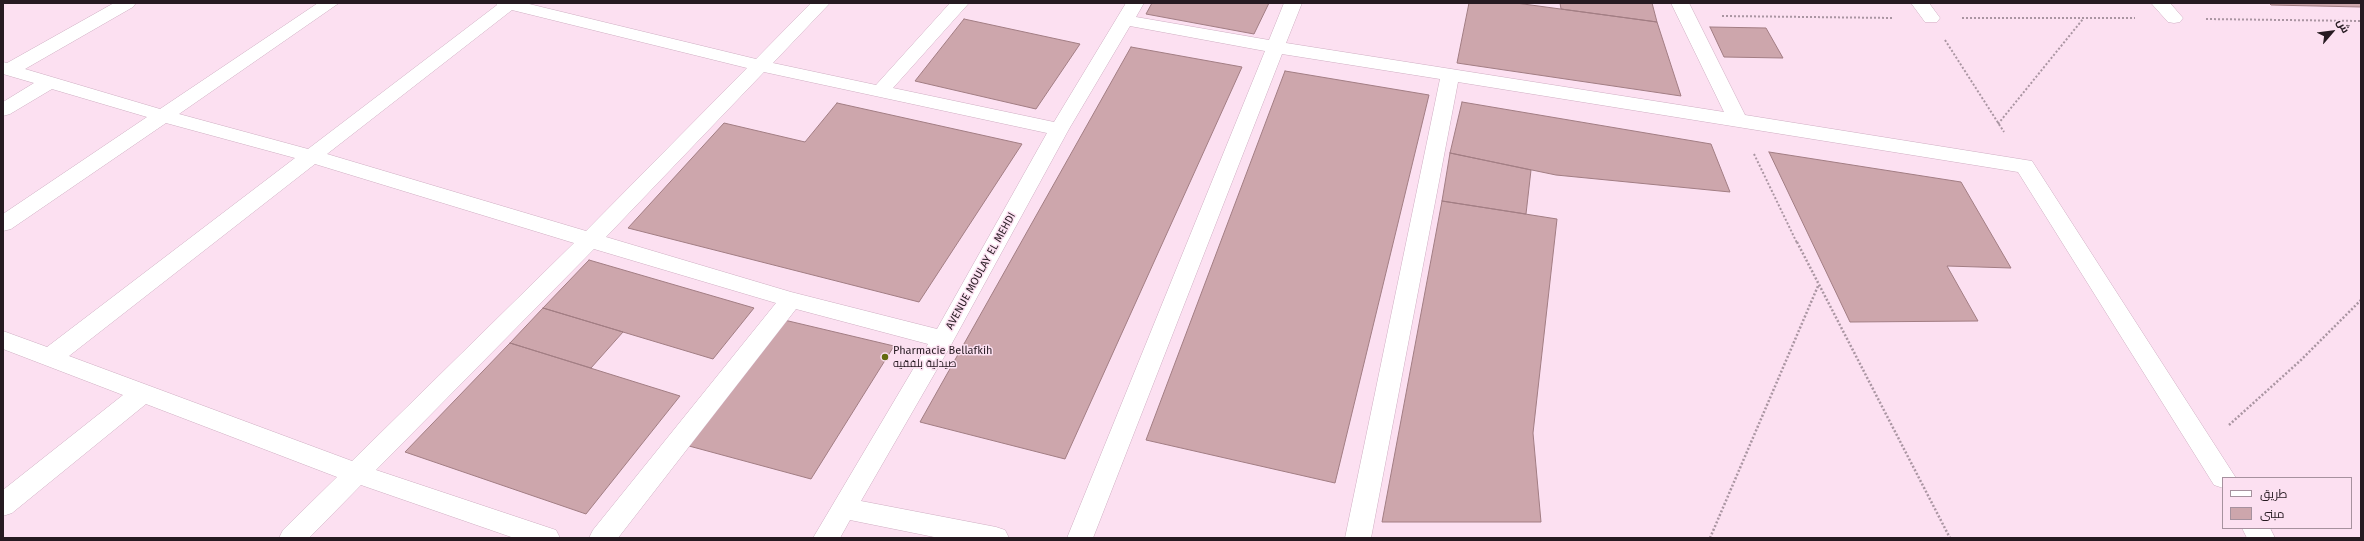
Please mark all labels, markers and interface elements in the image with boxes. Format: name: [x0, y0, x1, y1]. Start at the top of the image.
north arrow: [2312, 12, 2352, 52]
text: ش: [2334, 17, 2352, 35]
street label: AVENUE MOULAY EL MEHDI: [943, 210, 1019, 332]
place label: Pharmacie Bellafkih صيدلية بلفقيه: [893, 344, 992, 370]
marker: Pharmacie Bellafkih صيدلية بلفقيه: [880, 352, 890, 362]
legend: [2222, 477, 2352, 529]
text: طريق: [2260, 487, 2287, 501]
text: مبنى: [2260, 507, 2285, 521]

